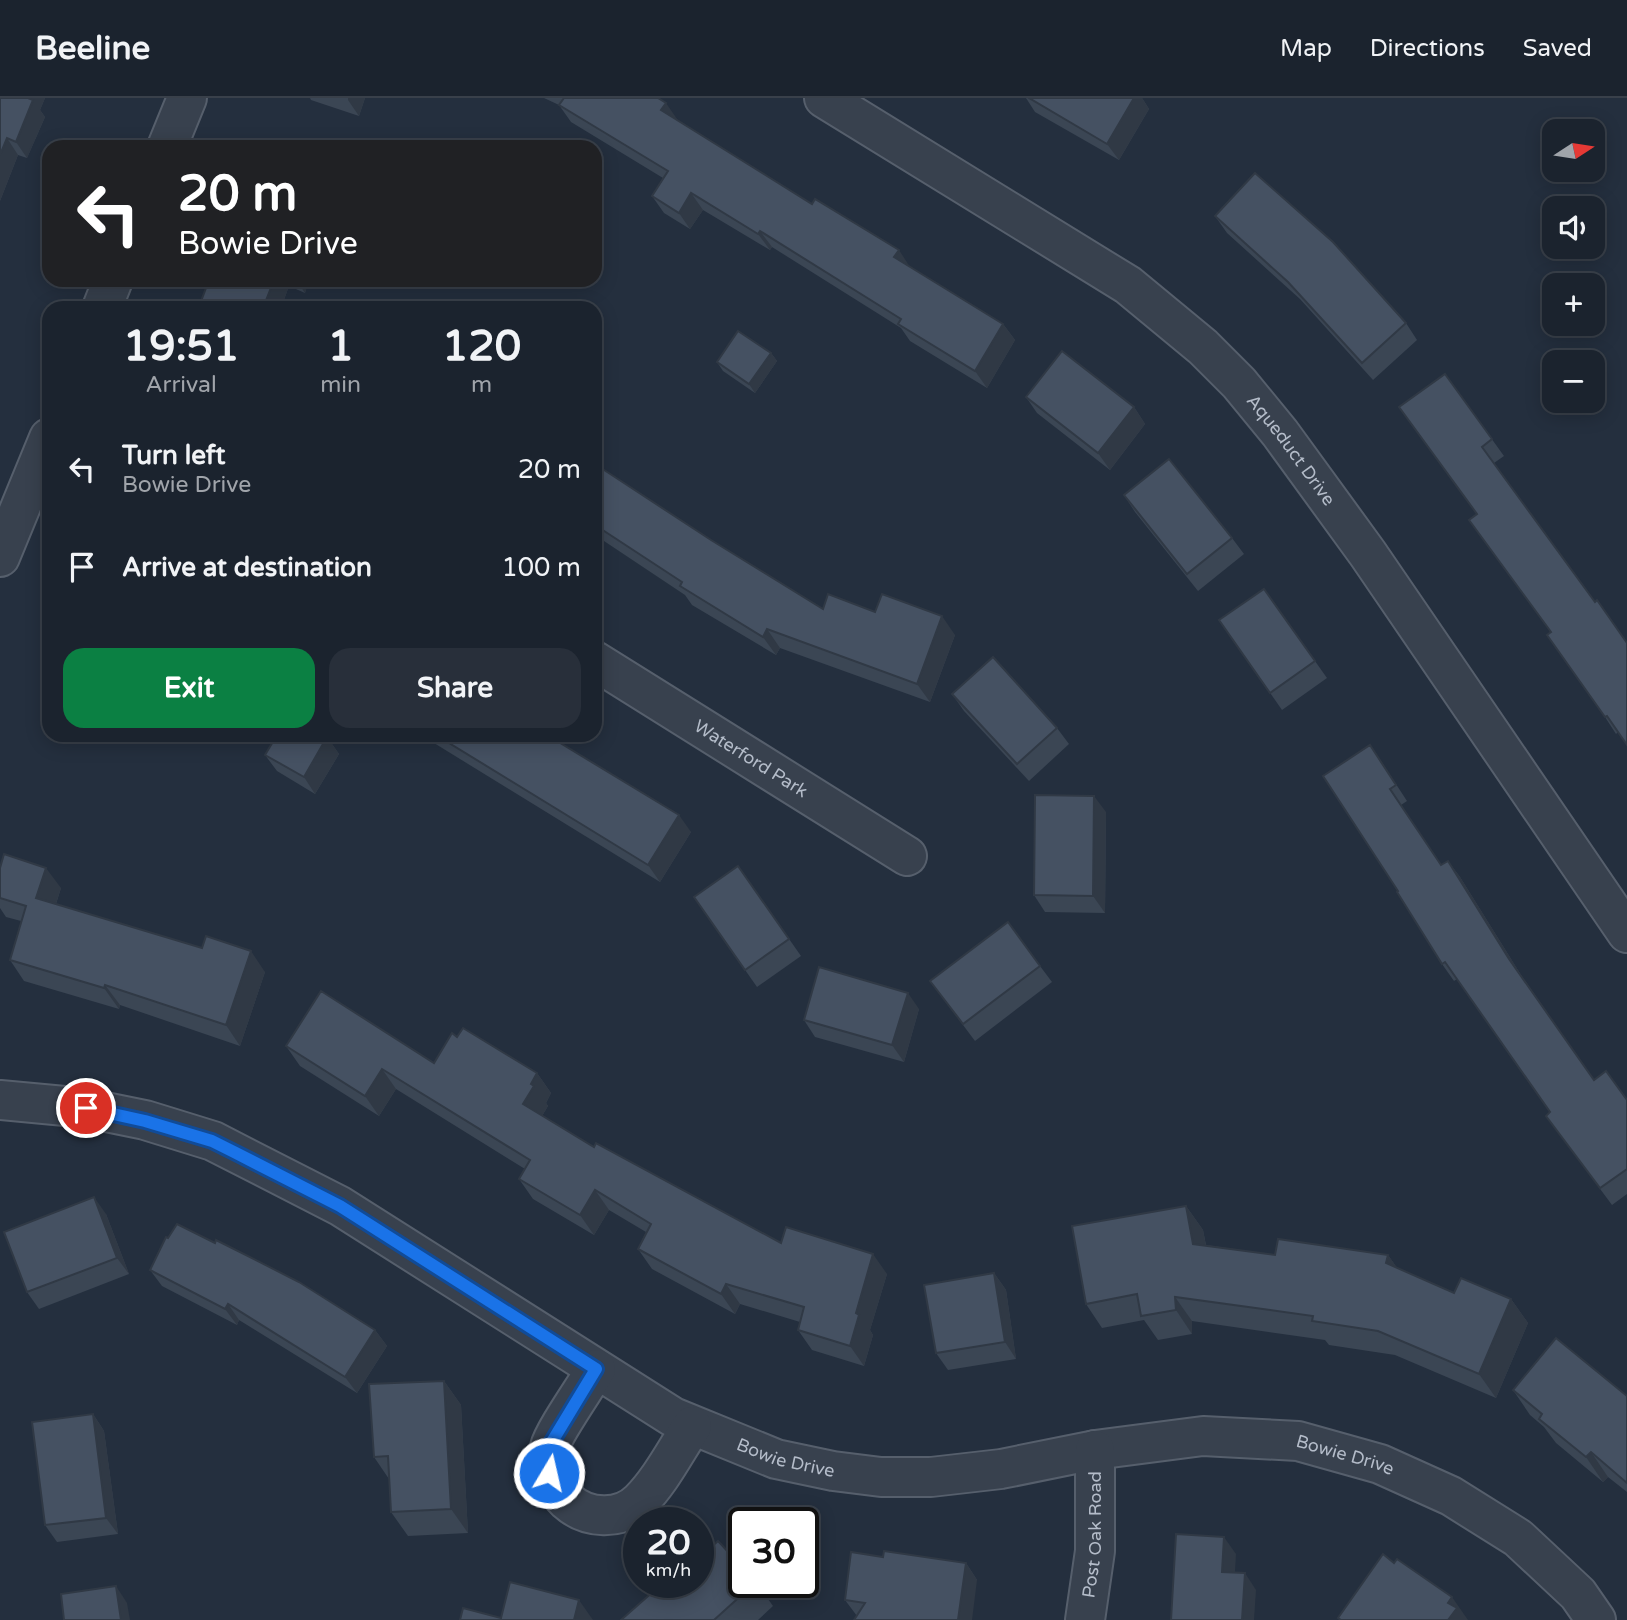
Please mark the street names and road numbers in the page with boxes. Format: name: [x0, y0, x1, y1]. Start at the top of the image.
street label: Aqueduct Drive: [1242, 390, 1340, 510]
street label: Waterford Park: [690, 715, 812, 802]
street label: Bowie Drive: [1294, 1430, 1398, 1480]
street label: Bowie Drive: [733, 1433, 837, 1482]
street label: Post Oak Road: [1077, 1471, 1106, 1599]

